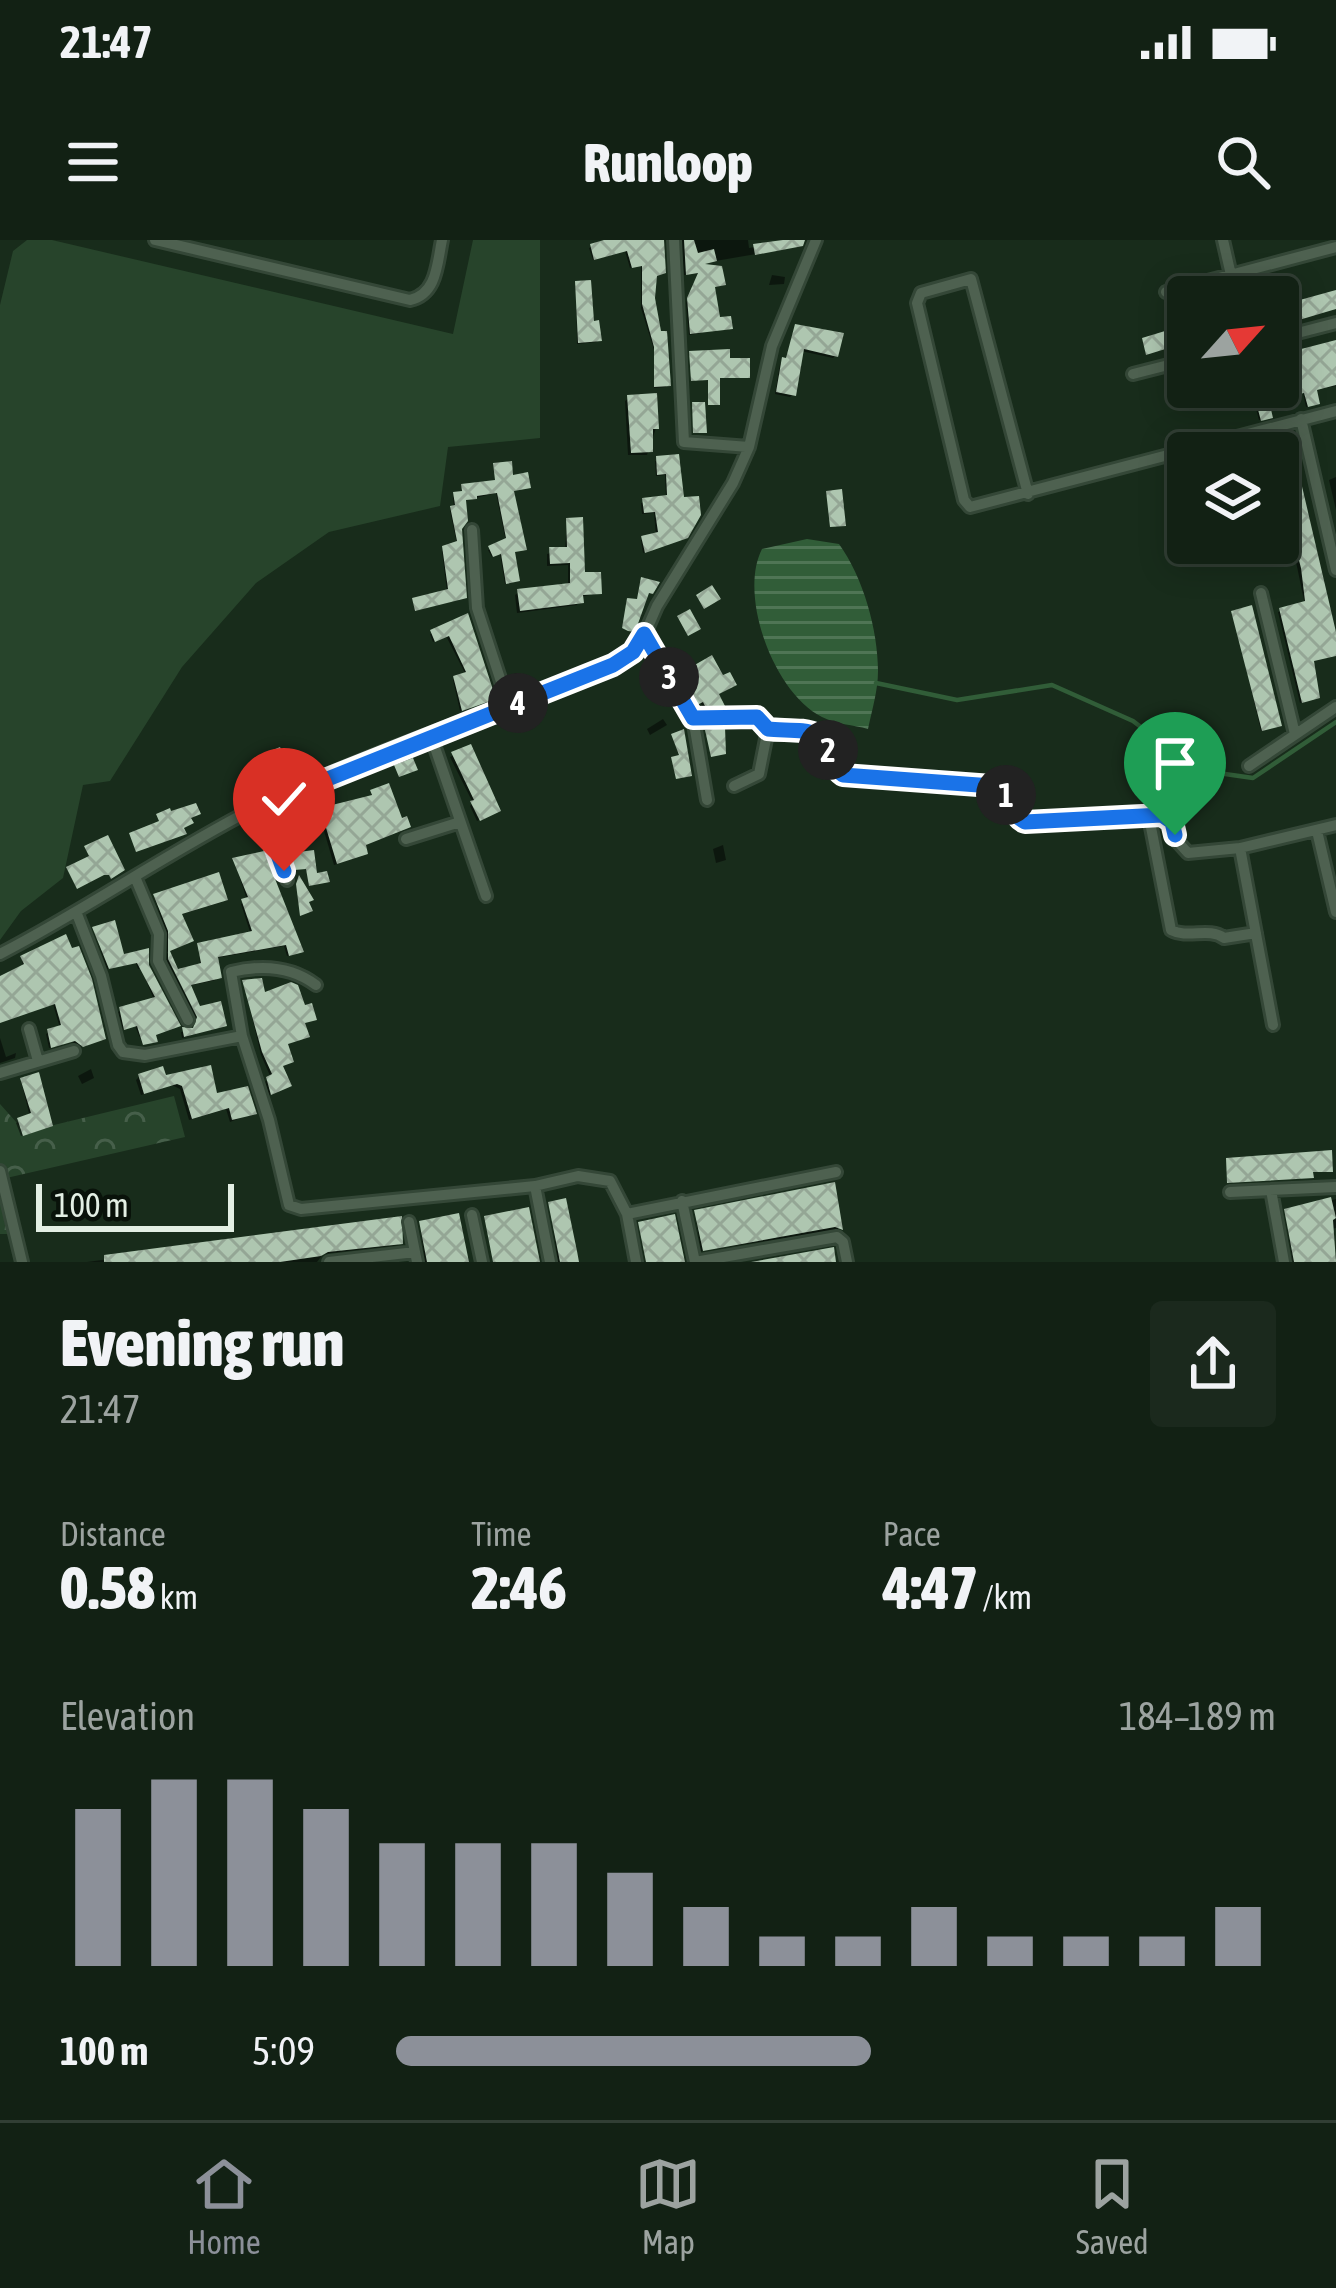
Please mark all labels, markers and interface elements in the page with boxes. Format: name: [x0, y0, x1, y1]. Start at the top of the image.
text: 21:47: [60, 16, 153, 68]
icon: menu: [60, 129, 126, 195]
icon: search: [1210, 129, 1276, 195]
text: Runloop: [583, 132, 753, 193]
north arrow: [1167, 276, 1299, 408]
map controls: [1167, 276, 1299, 564]
button: layers: [1167, 432, 1299, 564]
pin: 3: [639, 647, 699, 707]
text: 3: [661, 658, 677, 696]
pin: 4: [488, 673, 548, 733]
text: 4: [510, 684, 526, 722]
pin: [1124, 712, 1226, 835]
pin: 2: [798, 720, 858, 780]
icon: arrive: [1142, 730, 1208, 796]
text: 2: [820, 731, 836, 769]
pin: [233, 748, 335, 871]
pin: 1: [976, 765, 1036, 825]
icon: check: [251, 766, 317, 832]
text: 1: [998, 776, 1014, 814]
scale bar: [36, 1178, 234, 1231]
text: 100 m: [54, 1186, 129, 1224]
button: share: [1150, 1301, 1276, 1427]
text: Evening run: [60, 1304, 345, 1380]
text: 21:47: [60, 1387, 140, 1431]
text: Distance: [60, 1515, 166, 1553]
text: Time: [471, 1515, 532, 1553]
text: Pace: [883, 1515, 941, 1553]
text: 0.58: [60, 1553, 155, 1622]
text: 2:46: [471, 1553, 567, 1622]
text: 4:47: [883, 1553, 978, 1622]
text: km: [155, 1578, 198, 1616]
text: /km: [978, 1578, 1032, 1616]
text: Elevation: [60, 1694, 195, 1738]
text: 184–189 m: [1119, 1694, 1276, 1738]
text: 100 m: [60, 2029, 148, 2073]
text: 5:09: [252, 2029, 315, 2073]
tab: Home: [187, 2151, 261, 2261]
tab: Map: [635, 2151, 701, 2261]
tab: Saved: [1076, 2151, 1149, 2261]

